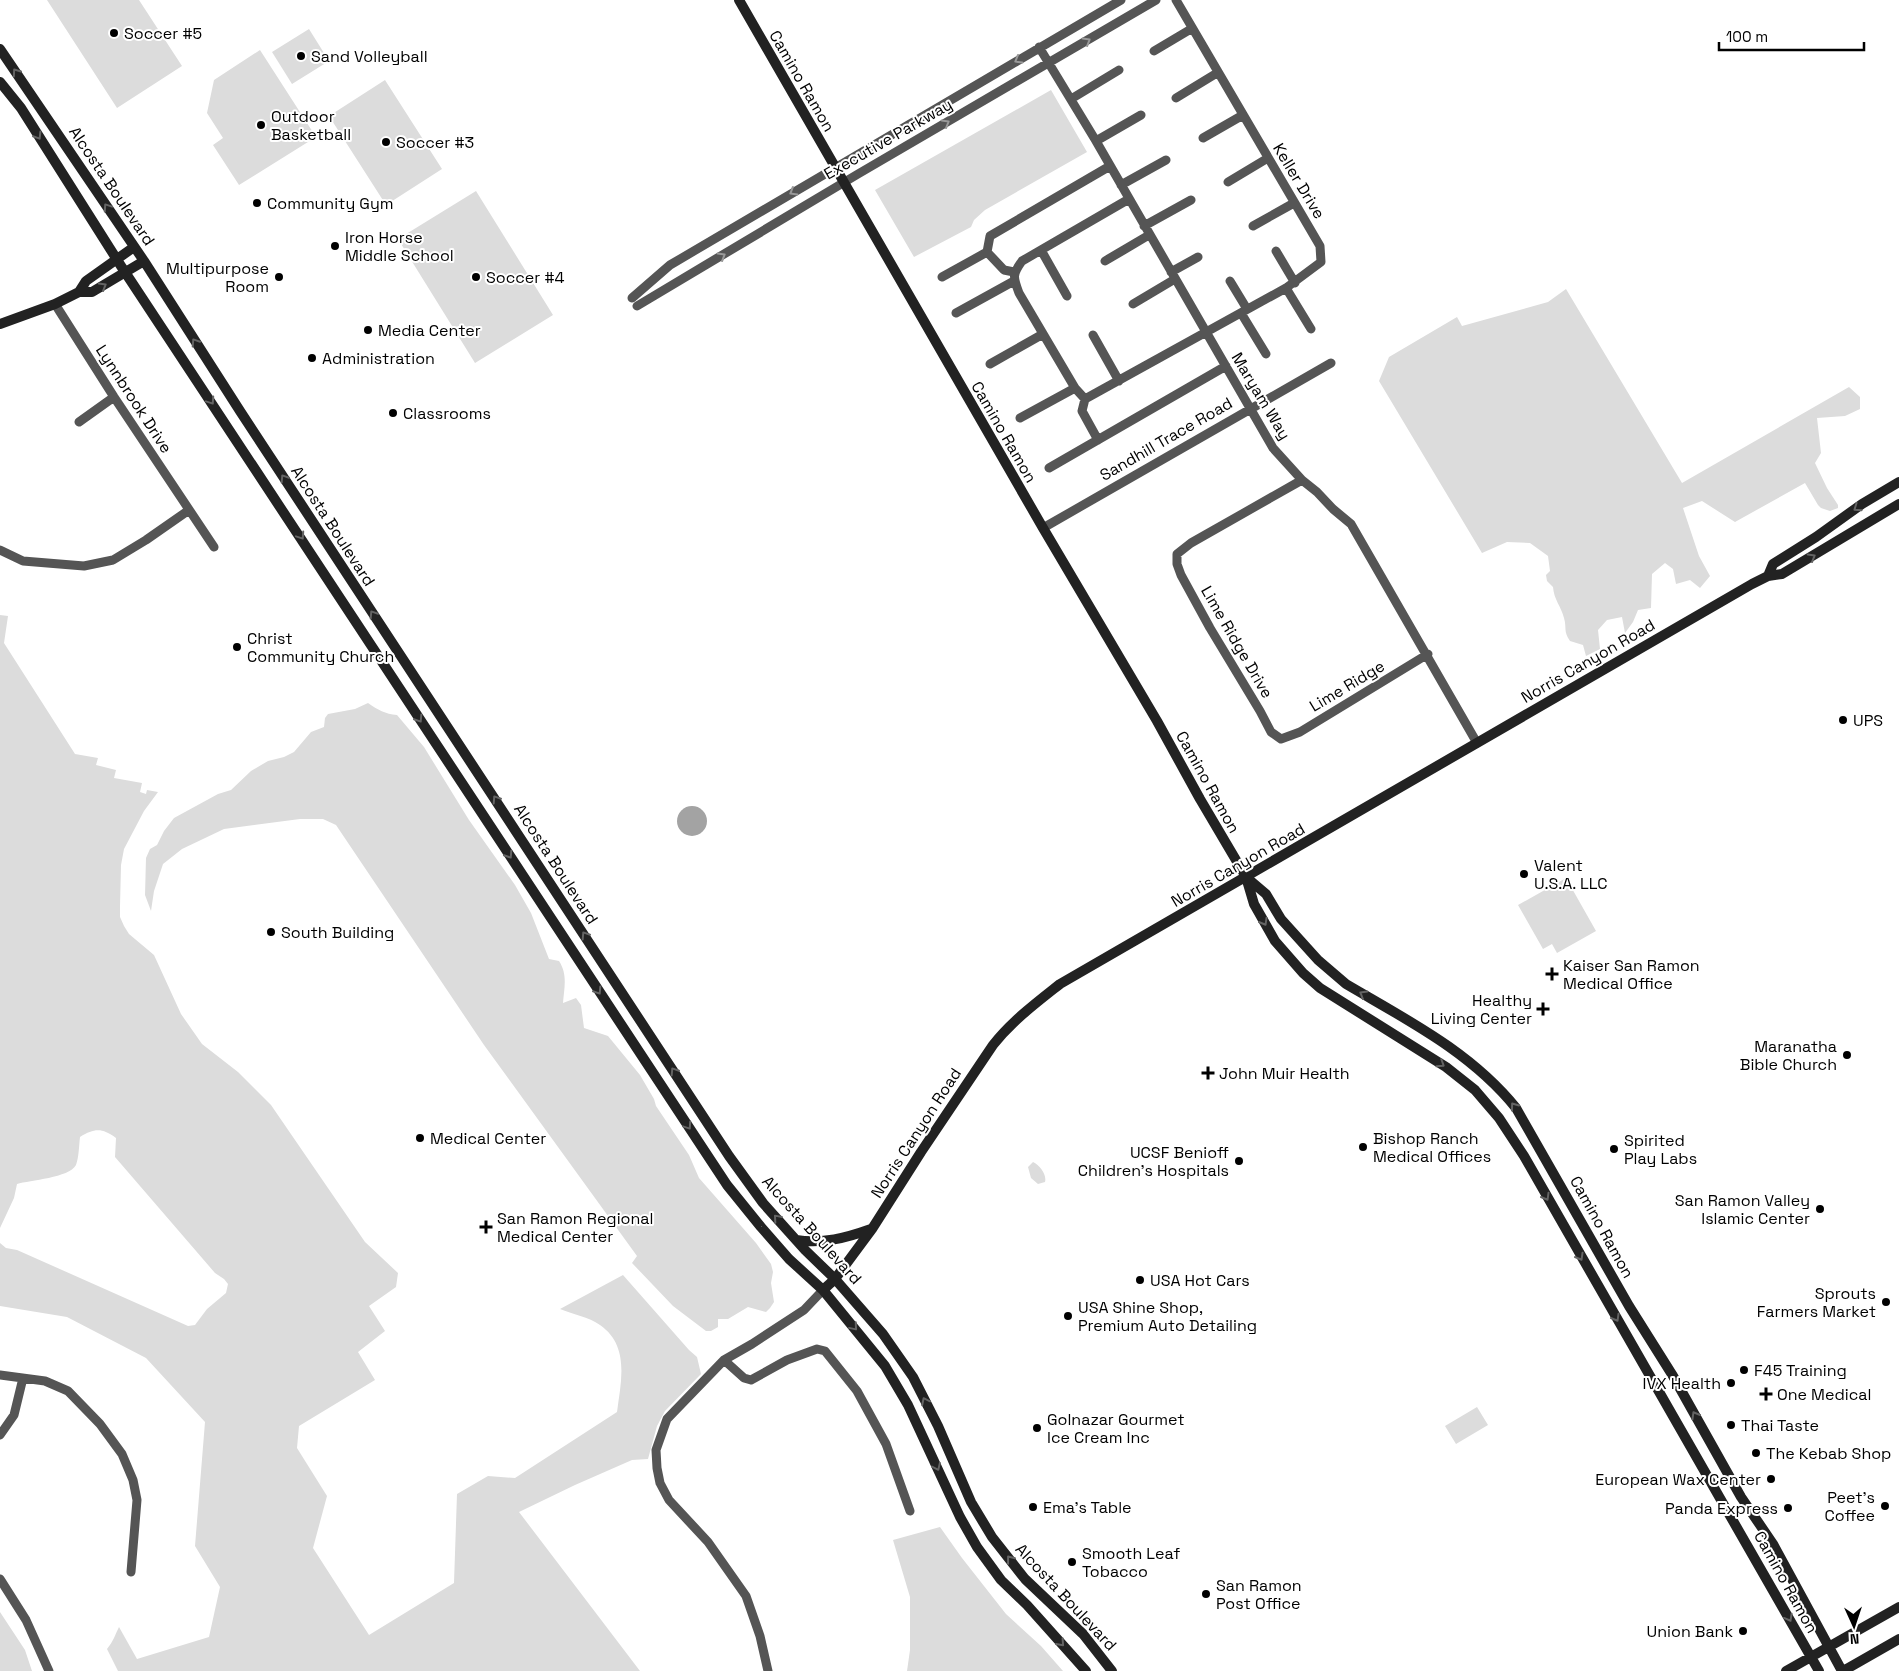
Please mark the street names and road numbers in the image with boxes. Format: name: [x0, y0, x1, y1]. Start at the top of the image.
street label: Camino Ramon: [764, 27, 840, 135]
street label: Executive Parkway: [820, 94, 956, 184]
street label: Alcosta Boulevard: [64, 122, 160, 250]
street label: Keller Drive: [1268, 139, 1330, 223]
street label: Lynnbrook Drive: [91, 341, 177, 457]
street label: Maryam Way: [1227, 348, 1295, 444]
street label: Camino Ramon: [966, 378, 1042, 486]
street label: Sandhill Trace Road: [1096, 392, 1236, 486]
street label: Alcosta Boulevard: [286, 462, 380, 590]
street label: Lime Ridge Drive: [1196, 582, 1278, 702]
street label: Norris Canyon Road: [1517, 614, 1659, 708]
street label: Lime Ridge: [1306, 655, 1388, 717]
street label: Camino Ramon: [1171, 727, 1245, 837]
street label: Alcosta Boulevard: [509, 800, 603, 928]
street label: Norris Canyon Road: [1167, 818, 1309, 912]
street label: Norris Canyon Road: [866, 1064, 966, 1202]
street label: Alcosta Boulevard: [758, 1171, 866, 1289]
street label: Camino Ramon: [1565, 1172, 1639, 1282]
street label: Camino Ramon: [1749, 1527, 1823, 1637]
street label: Alcosta Boulevard: [1011, 1539, 1121, 1655]

